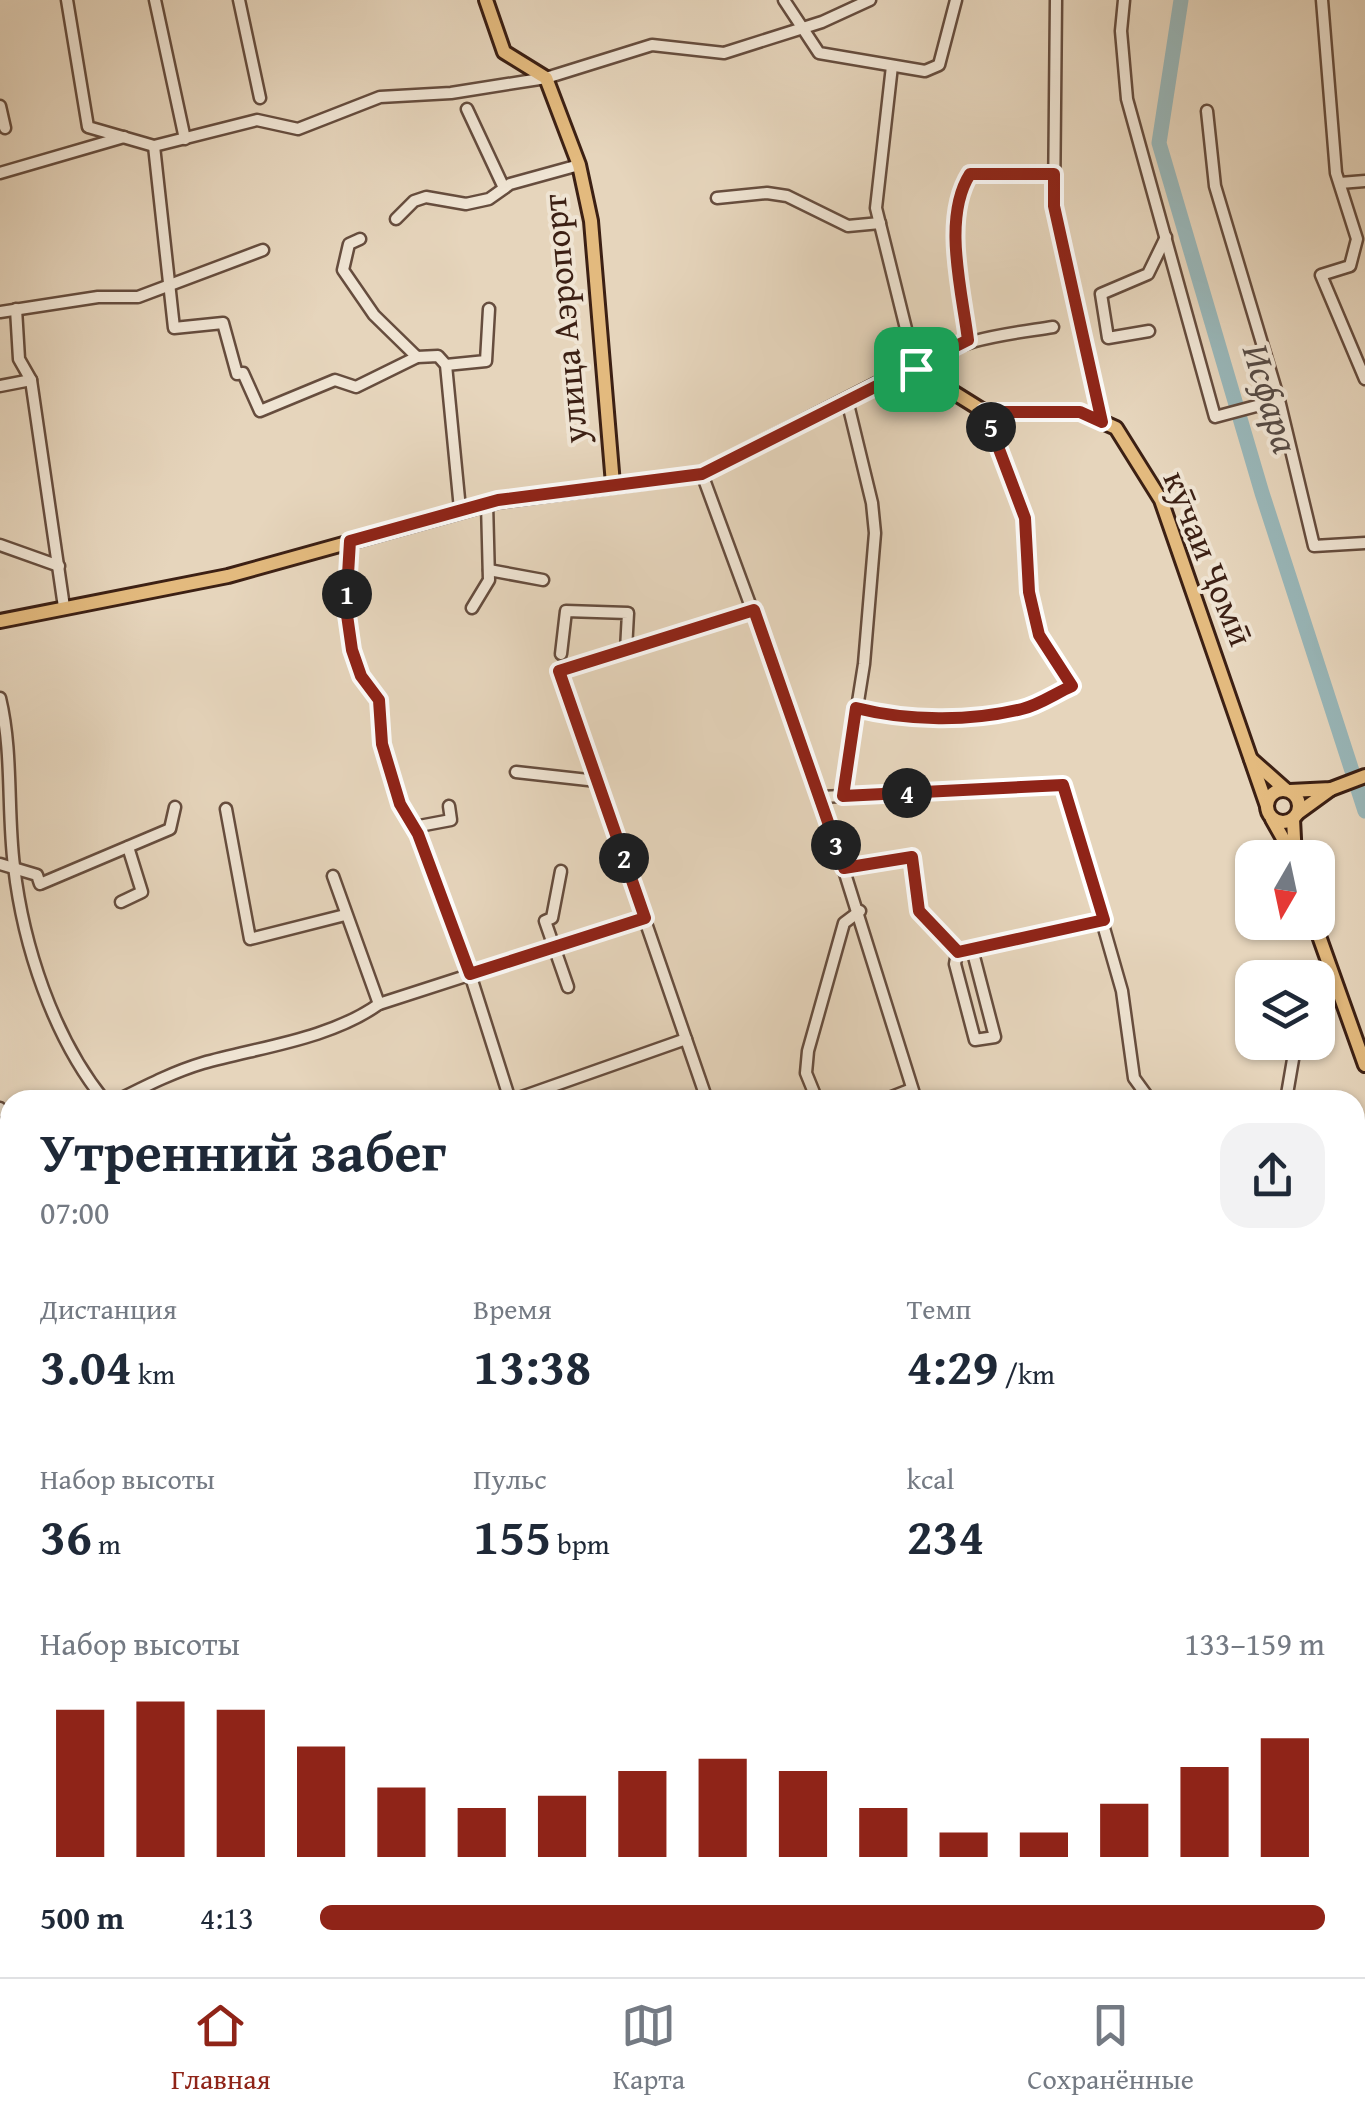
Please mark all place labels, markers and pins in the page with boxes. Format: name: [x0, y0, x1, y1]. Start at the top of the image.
pin: [874, 327, 959, 412]
pin: 5: [966, 402, 1016, 452]
pin: 1: [322, 569, 372, 619]
pin: 4: [882, 768, 932, 818]
pin: 3: [811, 820, 861, 870]
pin: 2: [599, 833, 649, 883]

